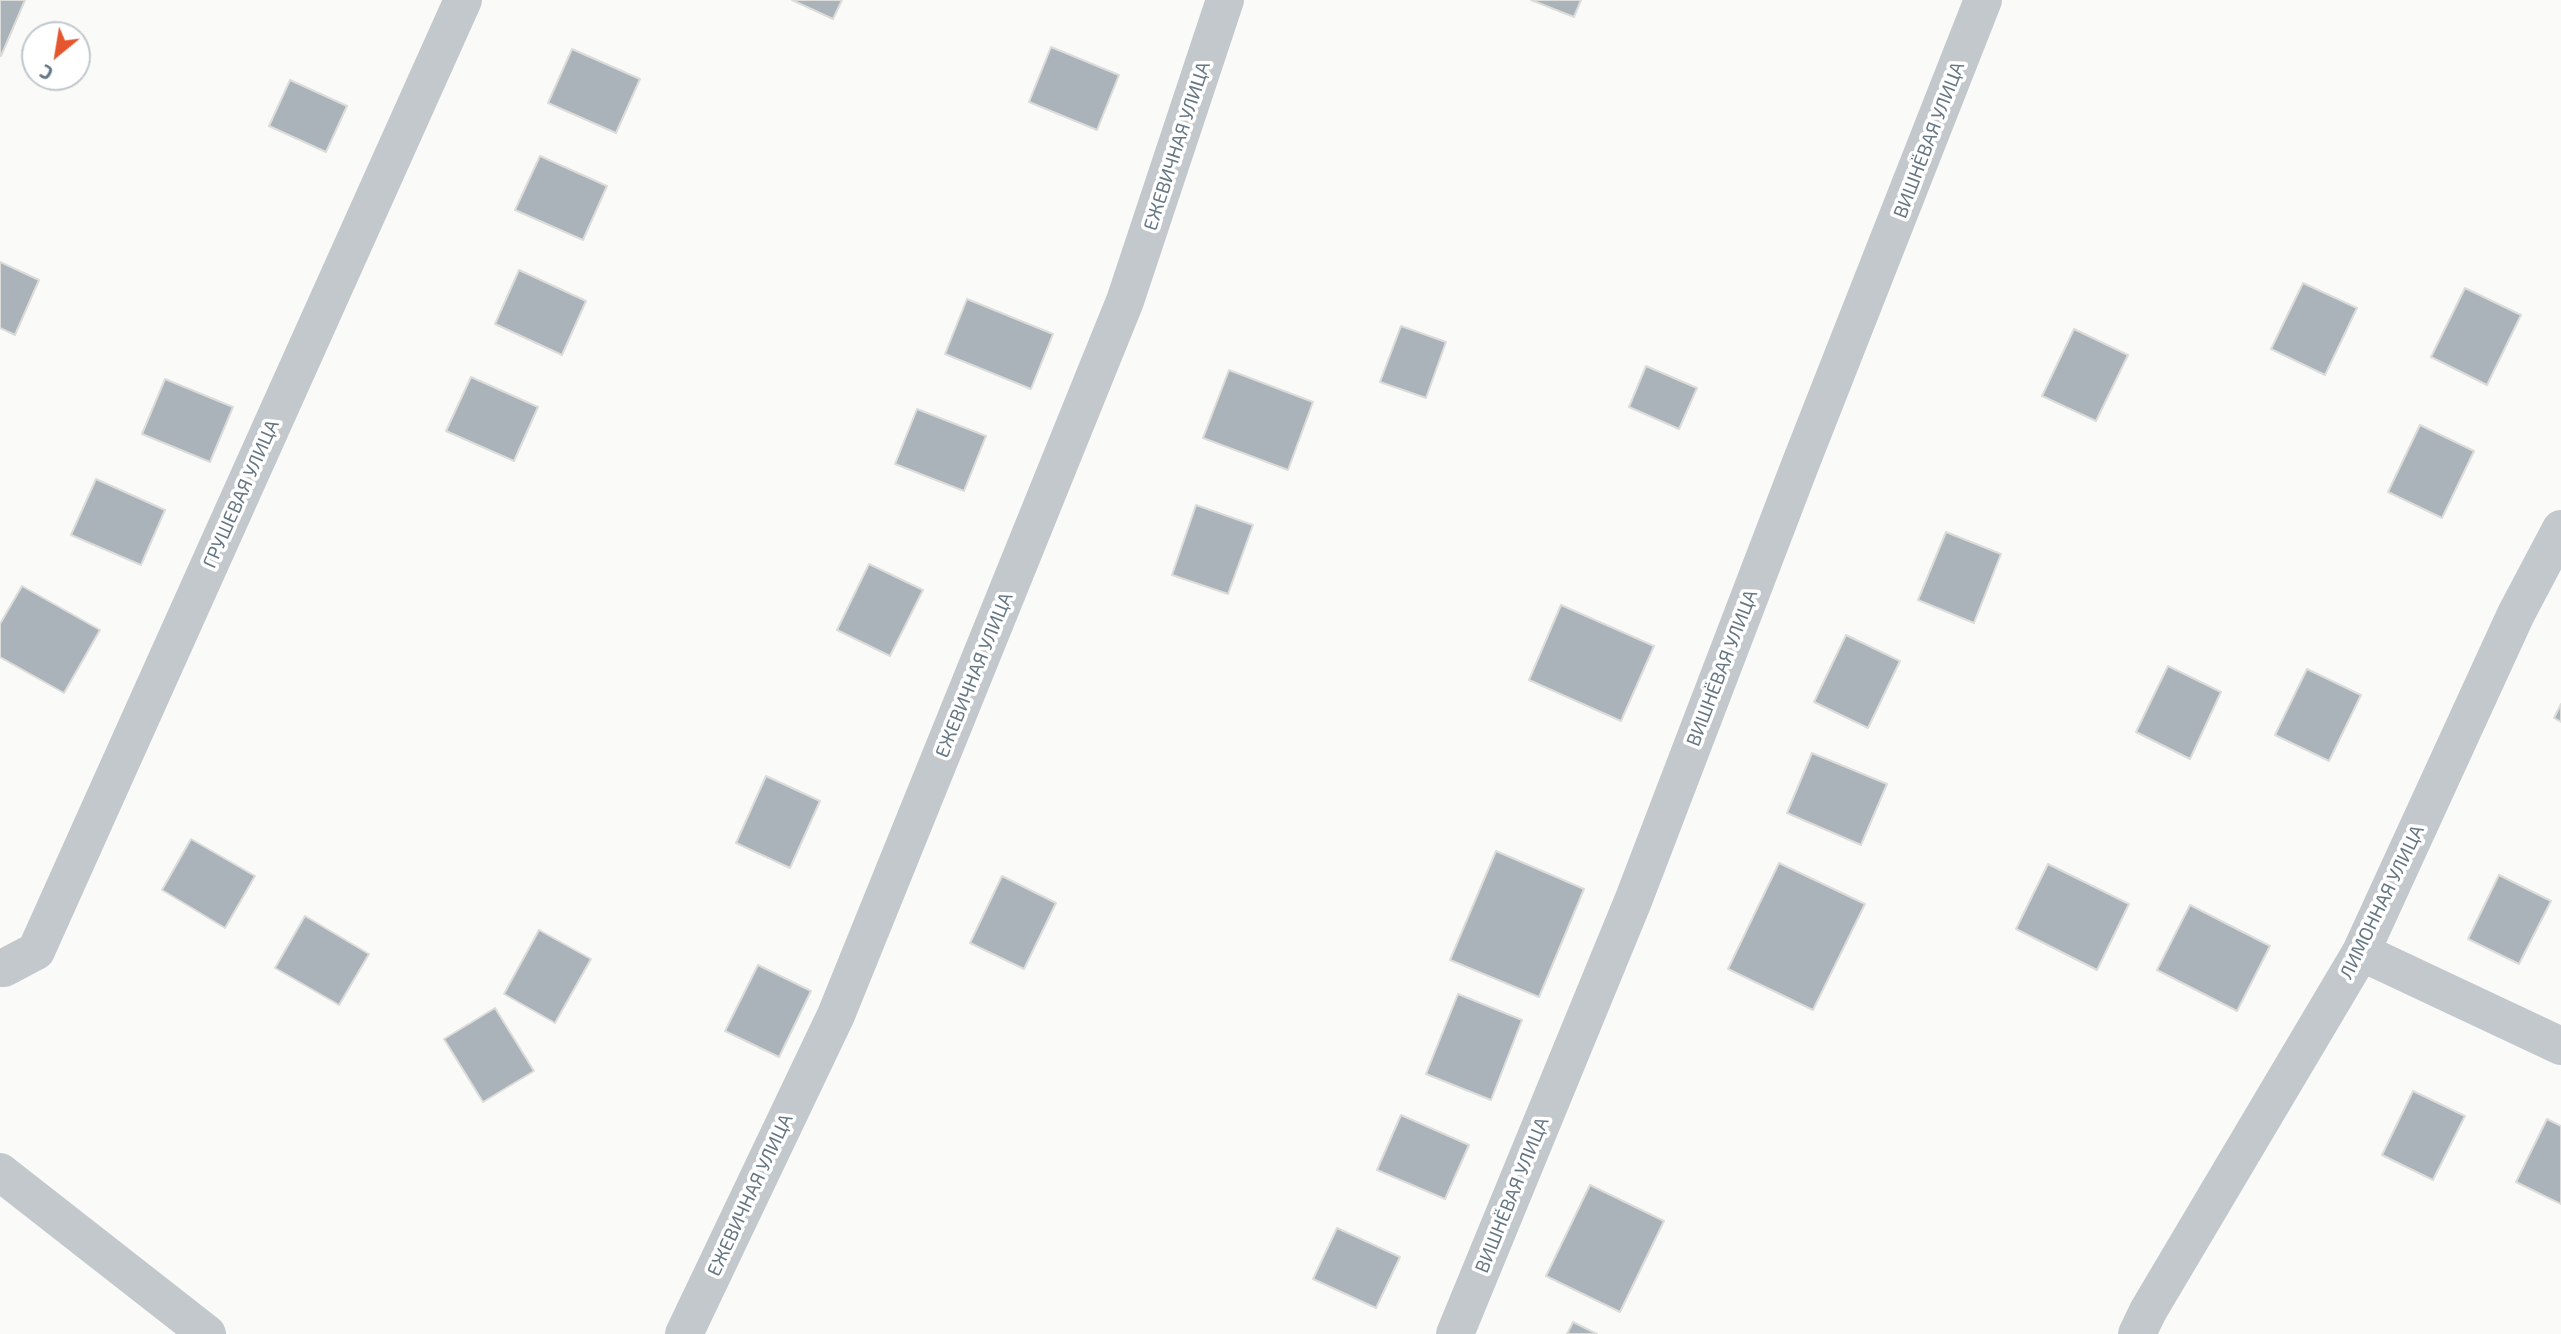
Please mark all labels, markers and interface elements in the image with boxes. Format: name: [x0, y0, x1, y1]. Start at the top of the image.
north arrow: [21, 21, 91, 91]
street label: ЕЖЕВИЧНАЯ УЛИЦА: [1139, 59, 1215, 233]
street label: ВИШНЁВАЯ УЛИЦА: [1889, 59, 1969, 221]
text: С: [36, 60, 57, 86]
street label: ГРУШЕВАЯ УЛИЦА: [198, 416, 284, 572]
street label: ВИШНЁВАЯ УЛИЦА: [1682, 587, 1762, 749]
street label: ЕЖЕВИЧНАЯ УЛИЦА: [930, 589, 1018, 761]
street label: ЛИМОННАЯ УЛИЦА: [2335, 821, 2429, 983]
street label: ЕЖЕВИЧНАЯ УЛИЦА: [702, 1110, 798, 1280]
street label: ВИШНЁВАЯ УЛИЦА: [1470, 1114, 1554, 1276]

